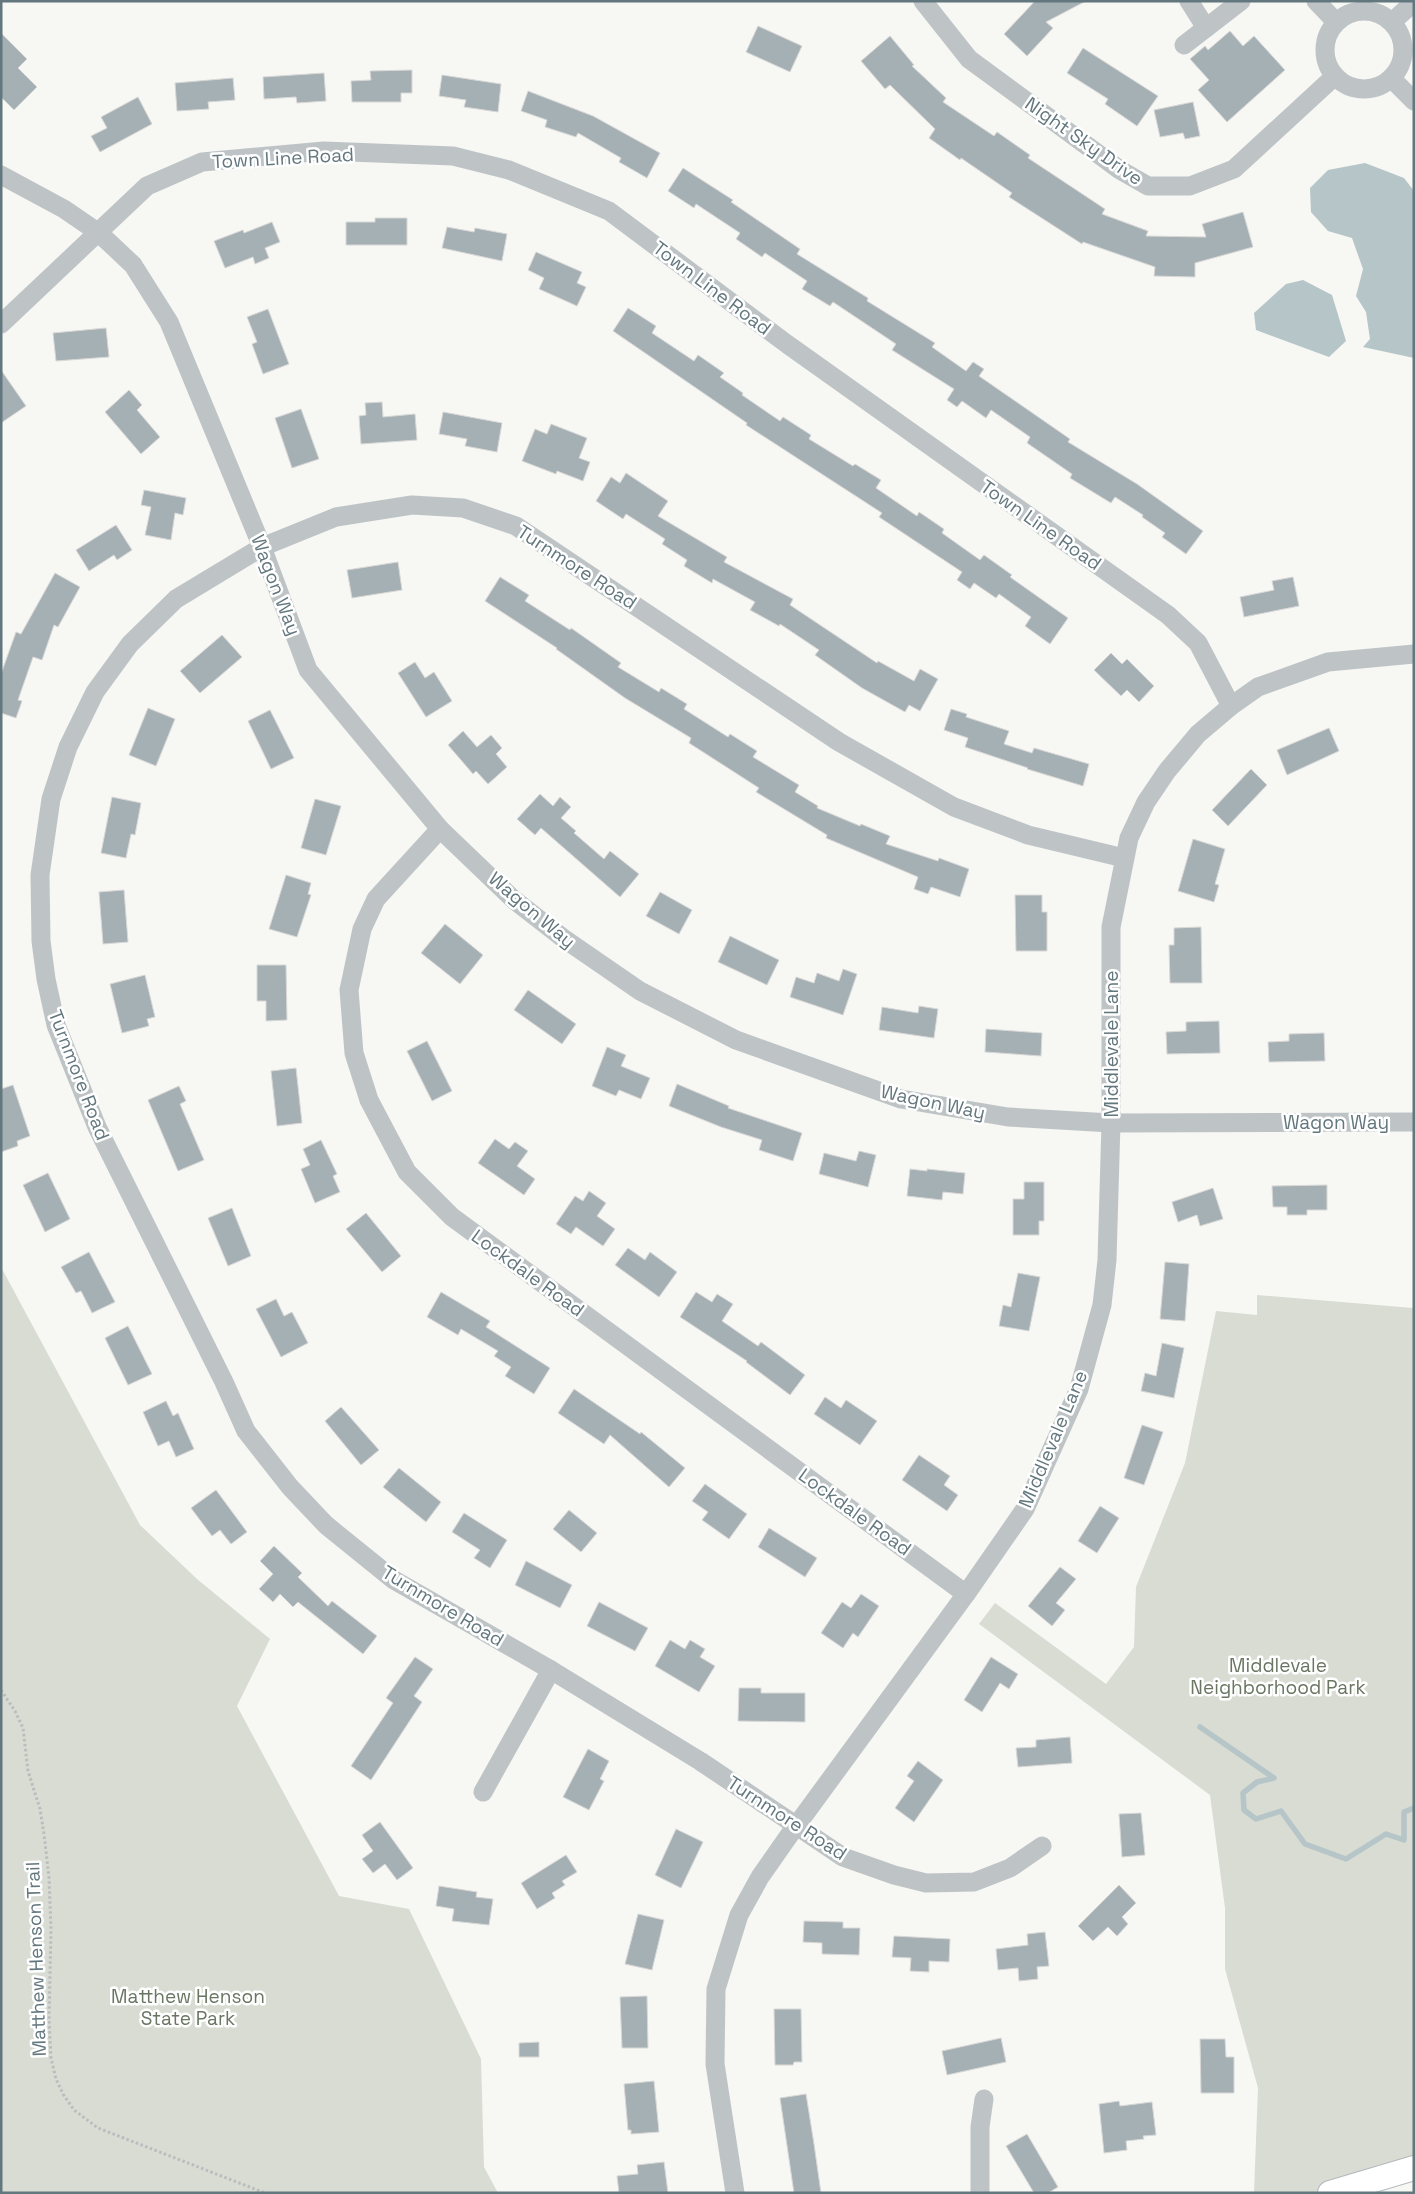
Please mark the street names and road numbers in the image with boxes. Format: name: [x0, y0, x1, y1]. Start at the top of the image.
street label: Night Sky Drive: [1020, 91, 1148, 191]
street label: Town Line Road: [211, 142, 355, 174]
street label: Town Line Road: [648, 235, 776, 341]
street label: Town Line Road: [976, 474, 1106, 576]
street label: Turnmore Road: [512, 519, 642, 615]
street label: Wagon Way: [245, 531, 307, 639]
street label: Wagon Way: [483, 866, 581, 954]
street label: Middlevale Lane: [1099, 971, 1124, 1117]
street label: Turnmore Road: [43, 1006, 115, 1144]
street label: Wagon Way: [878, 1079, 988, 1125]
street label: Wagon Way: [1283, 1110, 1389, 1135]
street label: Lockdale Road: [467, 1224, 589, 1322]
street label: Middlevale Lane: [1013, 1366, 1093, 1512]
street label: Lockdale Road: [794, 1463, 916, 1561]
street label: Turnmore Road: [377, 1560, 509, 1652]
street label: Turnmore Road: [722, 1770, 852, 1866]
street label: Matthew Henson Trail: [20, 1861, 52, 2057]

